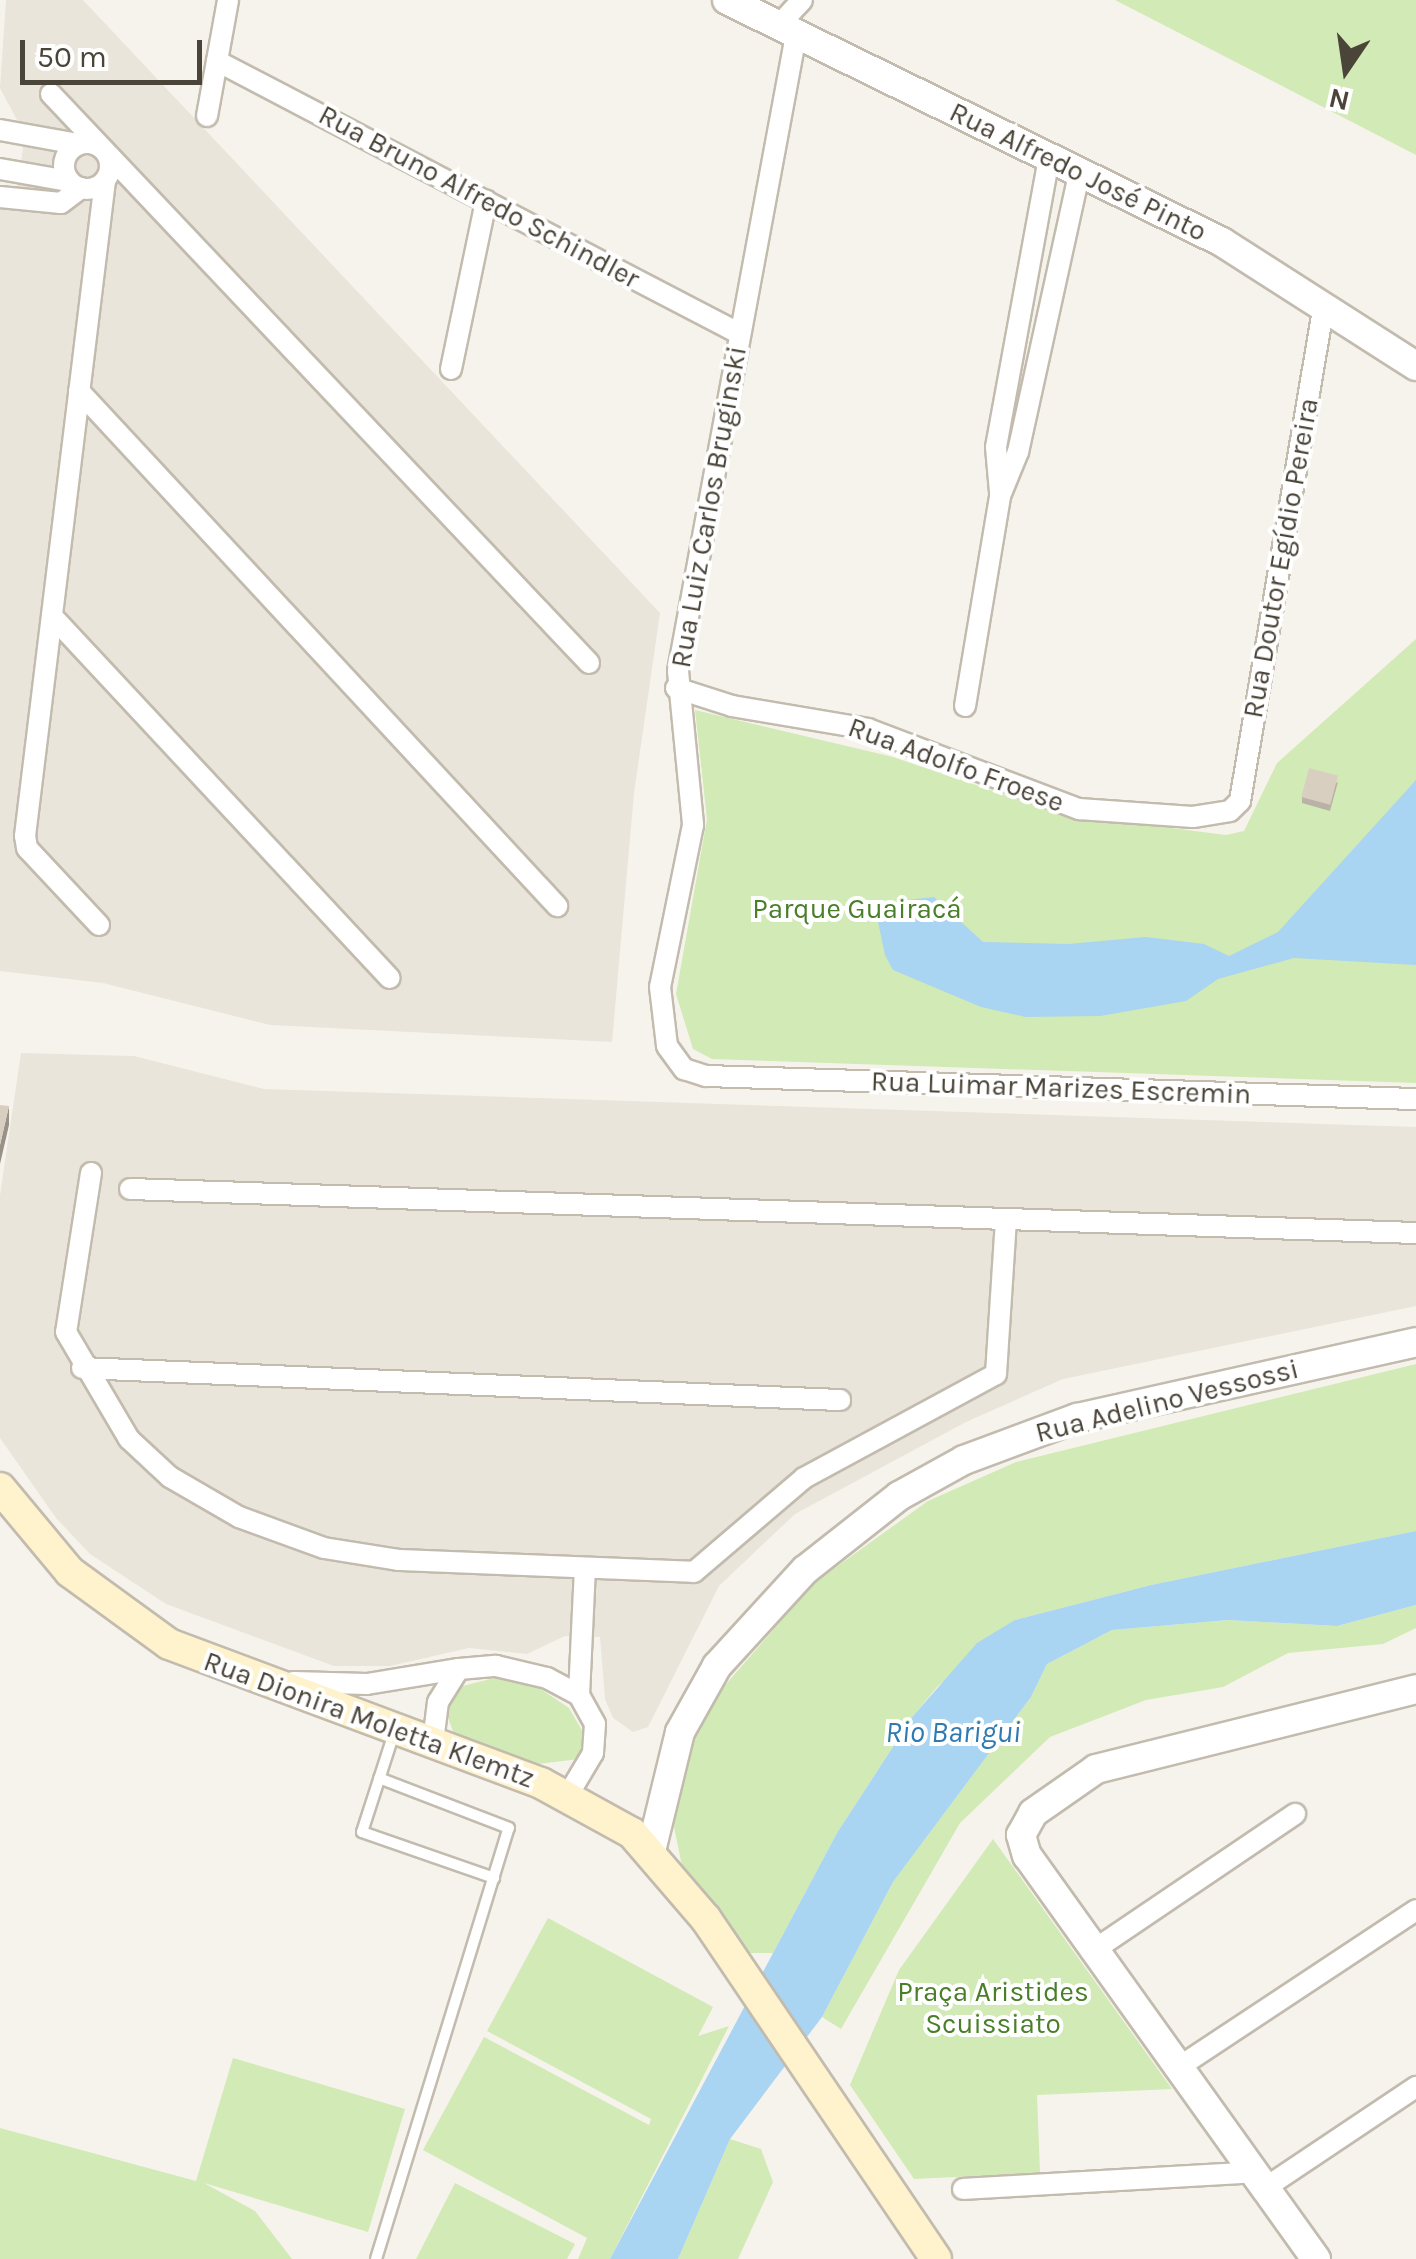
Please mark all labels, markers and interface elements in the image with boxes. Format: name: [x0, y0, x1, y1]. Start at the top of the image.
scale bar: [25, 20, 208, 82]
north arrow: [1296, 20, 1396, 120]
text: 50 m: [37, 39, 107, 75]
text: N: [1326, 81, 1353, 118]
street label: Rua Alfredo José Pinto: [944, 95, 1212, 249]
street label: Rua Bruno Alfredo Schindler: [313, 98, 645, 296]
street label: Rua Luiz Carlos Bruginski: [664, 344, 754, 670]
street label: Rua Doutor Egídio Pereira: [1236, 395, 1326, 721]
street label: Rua Adolfo Froese: [844, 710, 1068, 820]
park label: Parque Guairacá: [752, 892, 962, 926]
street label: Rua Luimar Marizes Escremin: [870, 1065, 1252, 1111]
street label: Rua Adelino Vessossi: [1032, 1352, 1302, 1450]
street label: Rua Dionira Moletta Klemtz: [199, 1644, 539, 1796]
water label: Rio Barigui: [885, 1714, 1021, 1750]
park label: Praça Aristides Scuissiato: [897, 1975, 1089, 2041]

